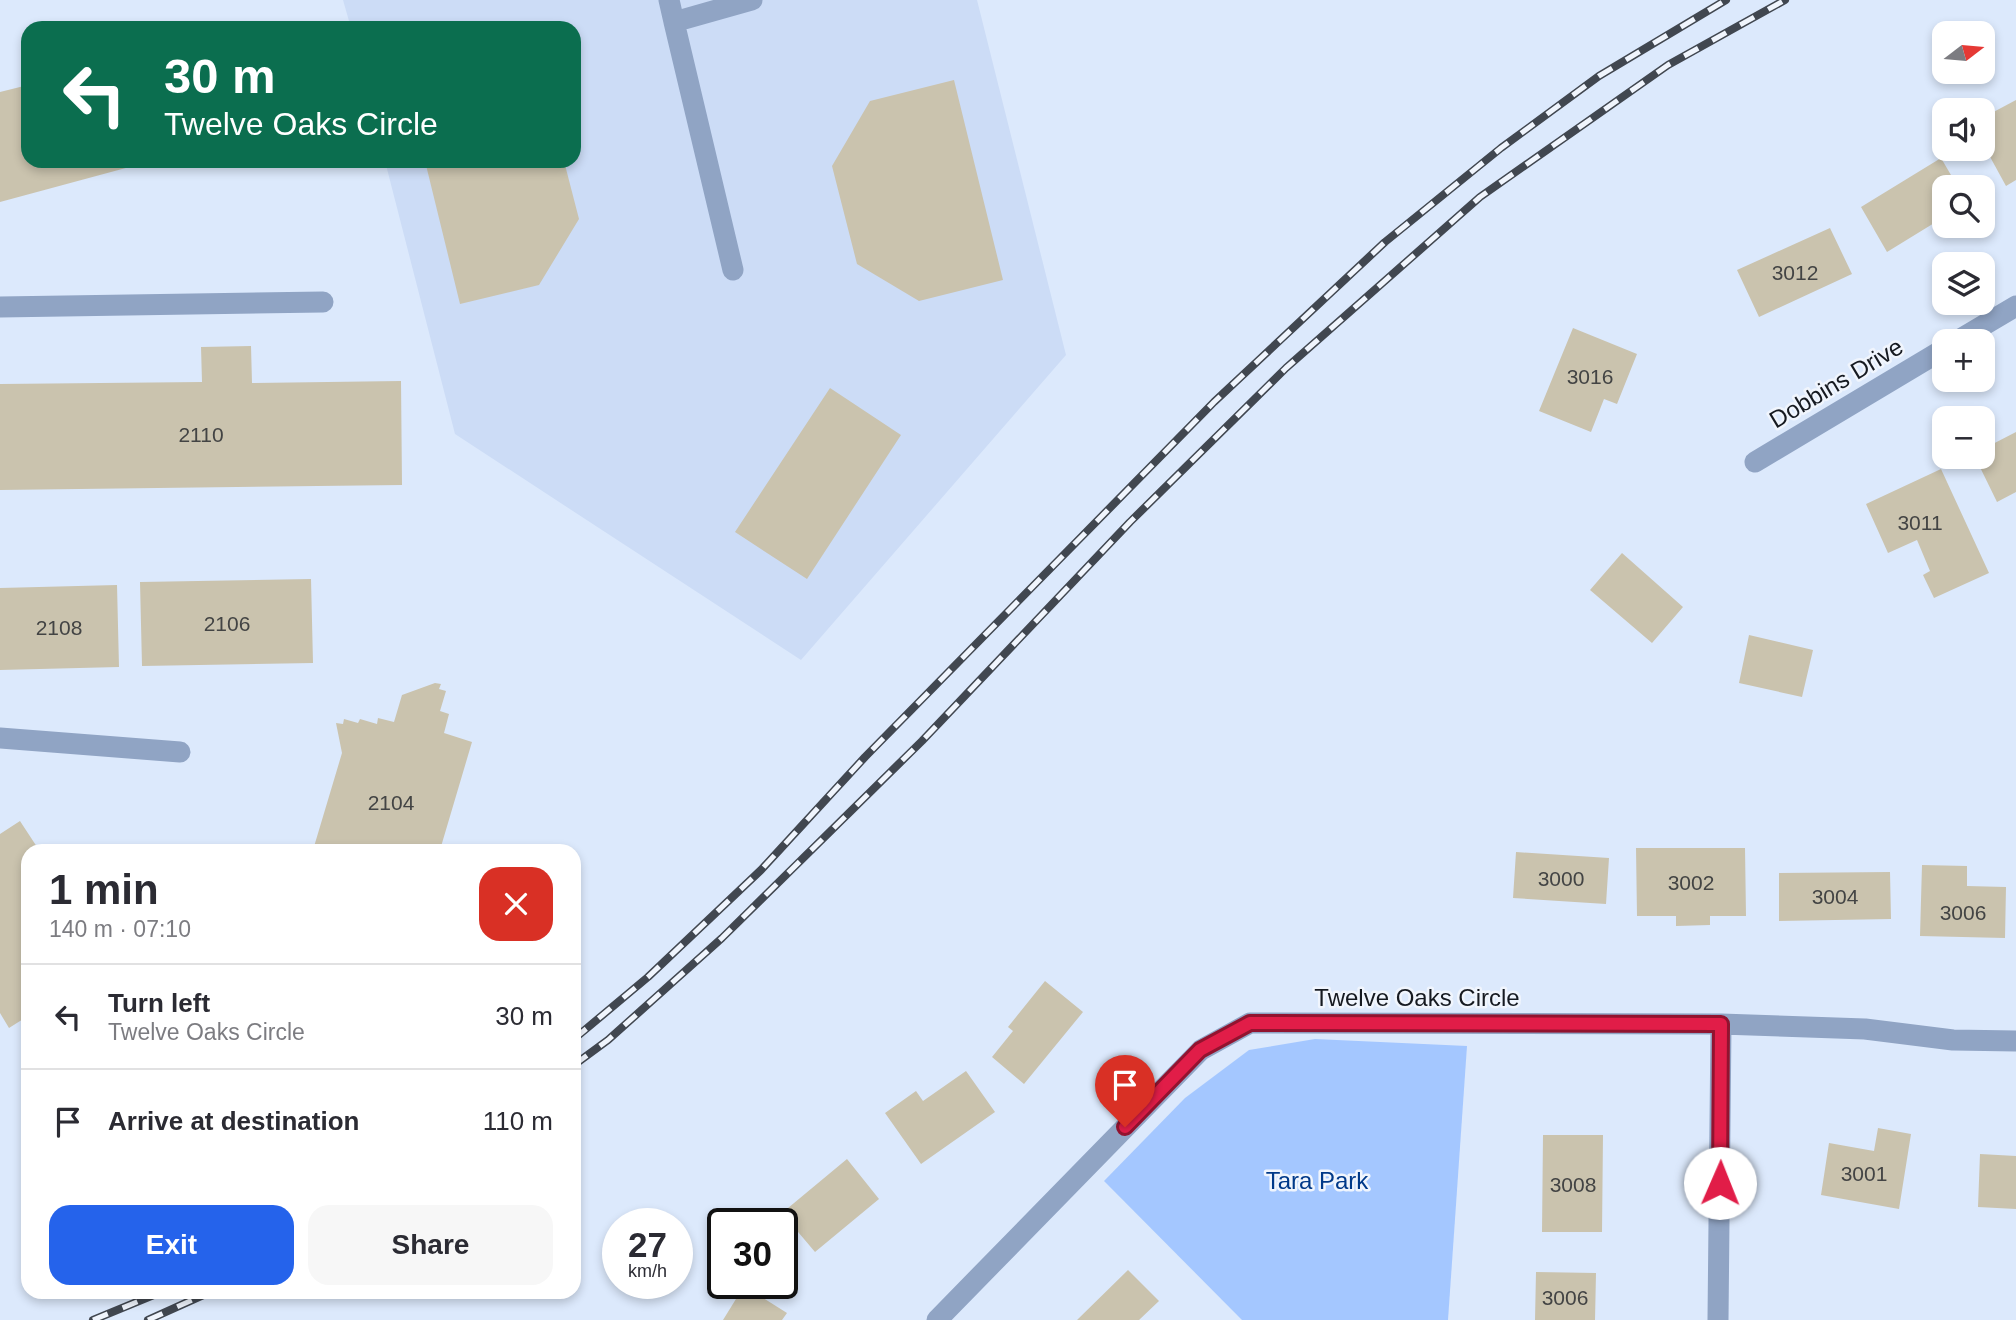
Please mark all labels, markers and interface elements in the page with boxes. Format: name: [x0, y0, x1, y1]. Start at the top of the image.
north arrow: [1932, 21, 1995, 84]
map controls: [1932, 21, 1995, 469]
icon: left: [49, 49, 140, 140]
text: 30 m: [164, 49, 276, 103]
button: sound: [1932, 98, 1995, 161]
text: Twelve Oaks Circle: [164, 106, 438, 142]
button: search: [1932, 175, 1995, 238]
button: layers: [1932, 252, 1995, 315]
house number: 3012: [1772, 261, 1818, 284]
button: +: [1932, 329, 1995, 392]
street label: Dobbins Drive: [1764, 333, 1908, 433]
house number: 3016: [1567, 365, 1613, 388]
button: −: [1932, 406, 1995, 469]
house number: 2110: [178, 423, 224, 446]
house number: 3011: [1897, 511, 1943, 534]
house number: 2106: [204, 612, 250, 635]
house number: 2108: [36, 616, 82, 639]
house number: 2104: [368, 791, 415, 814]
text: 1 min: [49, 866, 159, 913]
button: close: [479, 867, 553, 941]
house number: 3000: [1538, 867, 1584, 890]
house number: 3002: [1668, 871, 1714, 894]
house number: 3004: [1812, 885, 1859, 908]
house number: 3006: [1940, 901, 1986, 924]
text: 140 m · 07:10: [49, 916, 191, 942]
street label: Twelve Oaks Circle: [1314, 984, 1520, 1011]
text: Turn left: [108, 988, 210, 1018]
icon: left: [49, 998, 87, 1036]
text: 30 m: [495, 1001, 553, 1031]
text: Twelve Oaks Circle: [108, 1019, 305, 1045]
pin: [1095, 1055, 1155, 1127]
icon: arrive: [1106, 1066, 1144, 1104]
icon: arrive: [49, 1103, 87, 1141]
text: Arrive at destination: [108, 1106, 359, 1136]
text: 110 m: [483, 1106, 553, 1136]
position arrow: [1683, 1146, 1757, 1220]
house number: 3001: [1841, 1162, 1887, 1185]
park label: Tara Park: [1266, 1167, 1369, 1194]
house number: 3008: [1550, 1173, 1596, 1196]
button: Exit: [49, 1205, 294, 1285]
button: Share: [308, 1205, 553, 1285]
speed limit sign: 30: [707, 1208, 798, 1299]
text: 27: [628, 1225, 667, 1264]
text: km/h: [628, 1261, 667, 1281]
house number: 3006: [1542, 1286, 1588, 1309]

